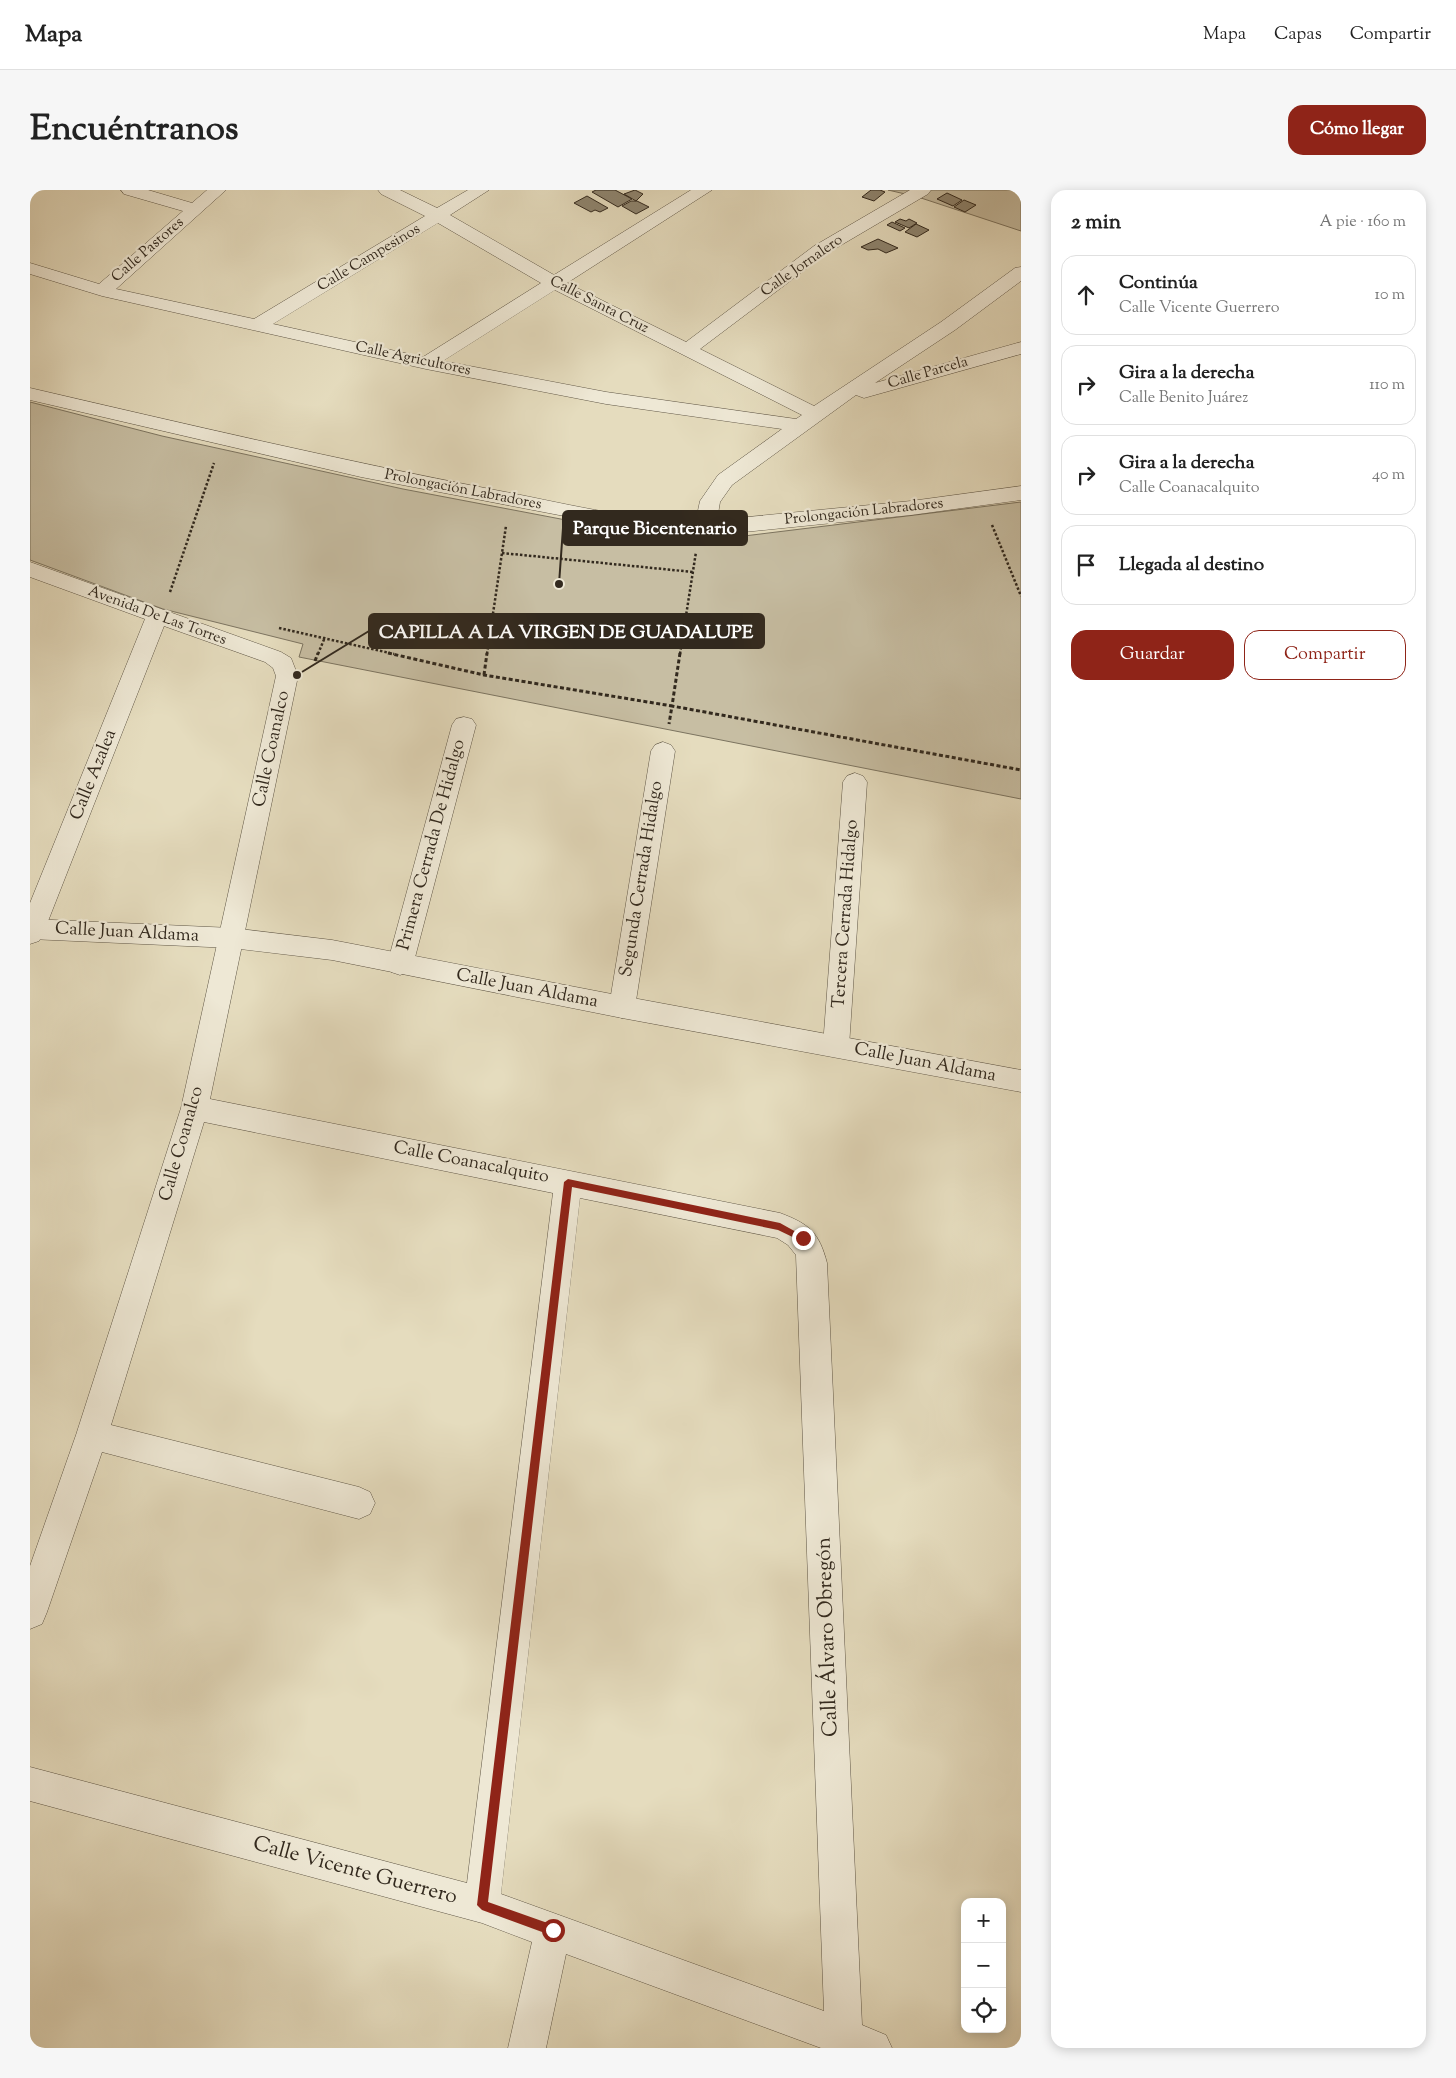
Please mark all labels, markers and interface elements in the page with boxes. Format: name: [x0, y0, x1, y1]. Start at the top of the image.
text: Mapa: [25, 18, 82, 52]
text: Mapa: [1203, 22, 1246, 48]
text: Capas: [1274, 22, 1322, 48]
text: Compartir: [1350, 22, 1431, 48]
text: Encuéntranos: [30, 105, 239, 156]
button: Cómo llegar: [1288, 105, 1426, 155]
text: 2 min: [1071, 208, 1121, 238]
text: A pie · 160 m: [1319, 211, 1406, 234]
street label: Calle Pastores: [107, 212, 189, 287]
street label: Calle Campesinos: [314, 219, 424, 297]
street label: Calle Jornalero: [757, 230, 847, 302]
text: Continúa: [1119, 270, 1198, 297]
street label: Calle Santa Cruz: [546, 271, 653, 339]
icon: ahead: [1072, 281, 1100, 309]
text: 10 m: [1375, 284, 1405, 307]
text: Calle Vicente Guerrero: [1119, 297, 1279, 320]
street label: Calle Agricultores: [353, 337, 473, 382]
street label: Calle Parcela: [885, 352, 971, 394]
text: Gira a la derecha: [1119, 360, 1254, 387]
icon: right: [1072, 371, 1100, 399]
text: 110 m: [1369, 374, 1405, 397]
text: Calle Benito Juárez: [1119, 387, 1248, 410]
text: Gira a la derecha: [1119, 450, 1254, 477]
icon: right: [1072, 461, 1100, 489]
street label: Prolongación Labradores: [383, 464, 543, 516]
text: 40 m: [1372, 464, 1405, 487]
text: Calle Coanacalquito: [1119, 477, 1259, 500]
street label: Prolongación Labradores: [784, 493, 945, 531]
callout: Parque Bicentenario: [563, 511, 747, 545]
text: Parque Bicentenario: [573, 516, 738, 543]
icon: arrive: [1072, 551, 1100, 579]
text: Llegada al destino: [1119, 552, 1264, 579]
street label: Avenida De Las Torres: [85, 581, 229, 651]
callout: CAPILLA A LA VIRGEN DE GUADALUPE: [369, 614, 764, 648]
text: CAPILLA A LA VIRGEN DE GUADALUPE: [379, 620, 754, 647]
button: Guardar: [1071, 630, 1234, 680]
button: Compartir: [1244, 630, 1406, 680]
street label: Calle Coanalco: [247, 688, 297, 810]
street label: Calle Azalea: [64, 726, 124, 824]
street label: Primera Cerrada De Hidalgo: [391, 736, 473, 953]
street label: Segunda Cerrada Hidalgo: [614, 779, 670, 979]
street label: Tercera Cerrada Hidalgo: [826, 819, 866, 1009]
street label: Calle Juan Aldama: [54, 916, 200, 950]
street label: Calle Juan Aldama: [454, 962, 600, 1016]
street label: Calle Juan Aldama: [852, 1036, 998, 1090]
street label: Calle Coanalco: [153, 1083, 211, 1205]
street label: Calle Coanacalquito: [391, 1135, 551, 1191]
route end: [792, 1227, 815, 1250]
street label: Calle Álvaro Obregón: [810, 1536, 846, 1738]
street label: Calle Vicente Guerrero: [249, 1829, 461, 1913]
map controls: [961, 1898, 1006, 2033]
button: +: [961, 1898, 1006, 1943]
route start: [542, 1919, 565, 1942]
button: −: [961, 1943, 1006, 1988]
button: locate: [961, 1988, 1006, 2033]

